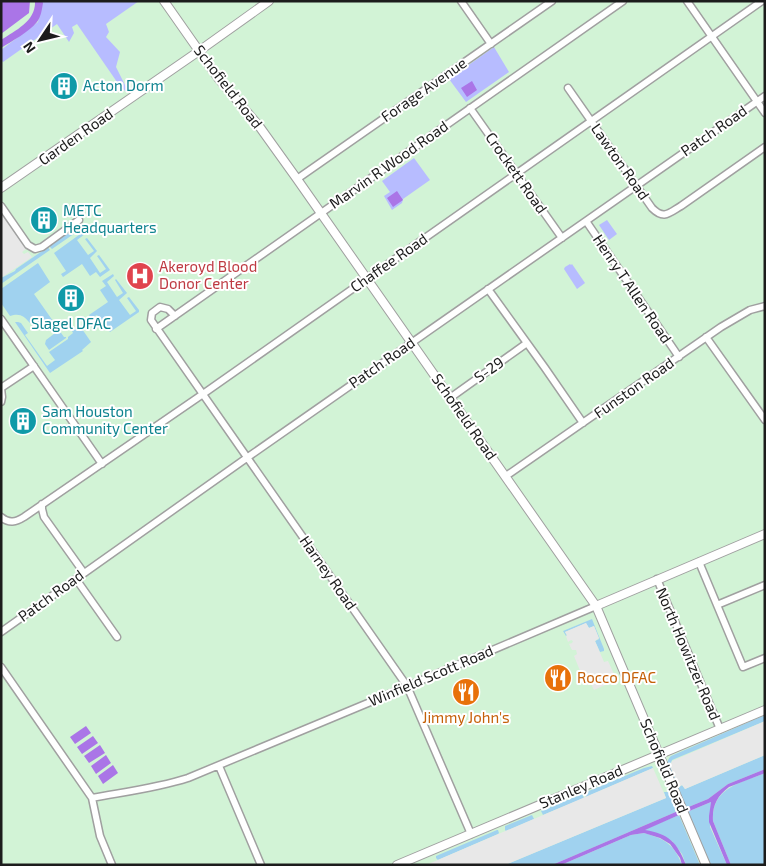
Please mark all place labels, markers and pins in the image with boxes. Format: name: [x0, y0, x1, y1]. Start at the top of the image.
building icon: Acton Dorm: [49, 71, 79, 101]
place label: Acton Dorm: [83, 76, 164, 94]
place label: METC Headquarters: [63, 201, 157, 236]
building icon: METC Headquarters: [29, 205, 59, 235]
place label: Akeroyd Blood Donor Center: [159, 257, 257, 292]
hospital icon: Akeroyd Blood Donor Center: [125, 261, 155, 291]
building icon: Slagel DFAC: [56, 283, 86, 313]
place label: Slagel DFAC: [31, 314, 111, 332]
place label: Sam Houston Community Center: [42, 402, 168, 437]
building icon: Sam Houston Community Center: [8, 406, 38, 436]
restaurant icon: Rocco DFAC: [543, 663, 573, 693]
place label: Rocco DFAC: [577, 668, 657, 686]
restaurant icon: Jimmy John's: [451, 677, 481, 707]
place label: Jimmy John's: [422, 708, 510, 726]

